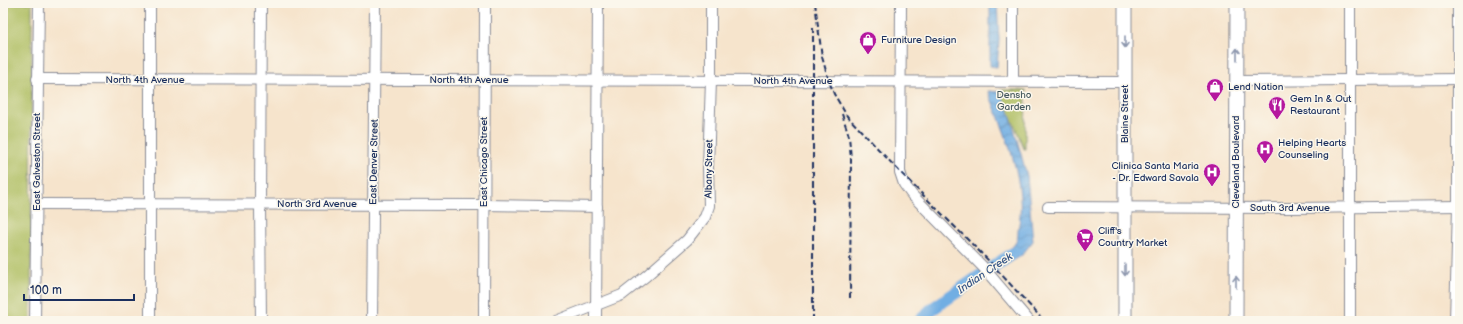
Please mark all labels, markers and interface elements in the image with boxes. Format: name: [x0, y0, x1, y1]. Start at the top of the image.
shop icon: Furniture Design: [858, 30, 878, 55]
place label: Furniture Design: [881, 34, 957, 46]
one-way arrow: [1121, 35, 1129, 48]
one-way arrow: [1233, 48, 1241, 61]
street label: North 4th Avenue: [105, 74, 185, 86]
street label: North 4th Avenue: [429, 74, 509, 86]
street label: North 4th Avenue: [753, 75, 833, 87]
shop icon: Lend Nation: [1205, 77, 1225, 102]
place label: Lend Nation: [1228, 81, 1284, 93]
street label: Blaine Street: [1119, 85, 1131, 143]
park label: Densho Garden: [997, 89, 1032, 113]
place label: Gem In & Out Restaurant: [1290, 93, 1351, 117]
restaurant icon: Gem In & Out Restaurant: [1267, 95, 1287, 120]
street label: East Galveston Street: [31, 113, 43, 211]
street label: Cleveland Boulevard: [1230, 115, 1242, 209]
street label: East Chicago Street: [478, 117, 490, 207]
street label: East Denver Street: [367, 119, 381, 205]
place label: Helping Hearts Counseling: [1278, 137, 1346, 161]
street label: Albany Street: [702, 139, 716, 199]
hospital icon: Helping Hearts Counseling: [1255, 139, 1275, 164]
place label: Clinica Santa Maria - Dr. Edward Savala: [1111, 160, 1199, 184]
hospital icon: Clinica Santa Maria - Dr. Edward Savala: [1202, 162, 1222, 187]
street label: North 3rd Avenue: [277, 198, 357, 210]
street label: South 3rd Avenue: [1250, 202, 1330, 214]
place label: Cliff's Country Market: [1098, 225, 1167, 249]
supermarket icon: Cliff's Country Market: [1075, 227, 1095, 252]
water label: Indian Creek: [954, 250, 1015, 297]
one-way arrow: [1121, 263, 1129, 276]
scale bar: [24, 276, 134, 302]
one-way arrow: [1232, 276, 1240, 289]
text: 100 m: [30, 283, 62, 298]

